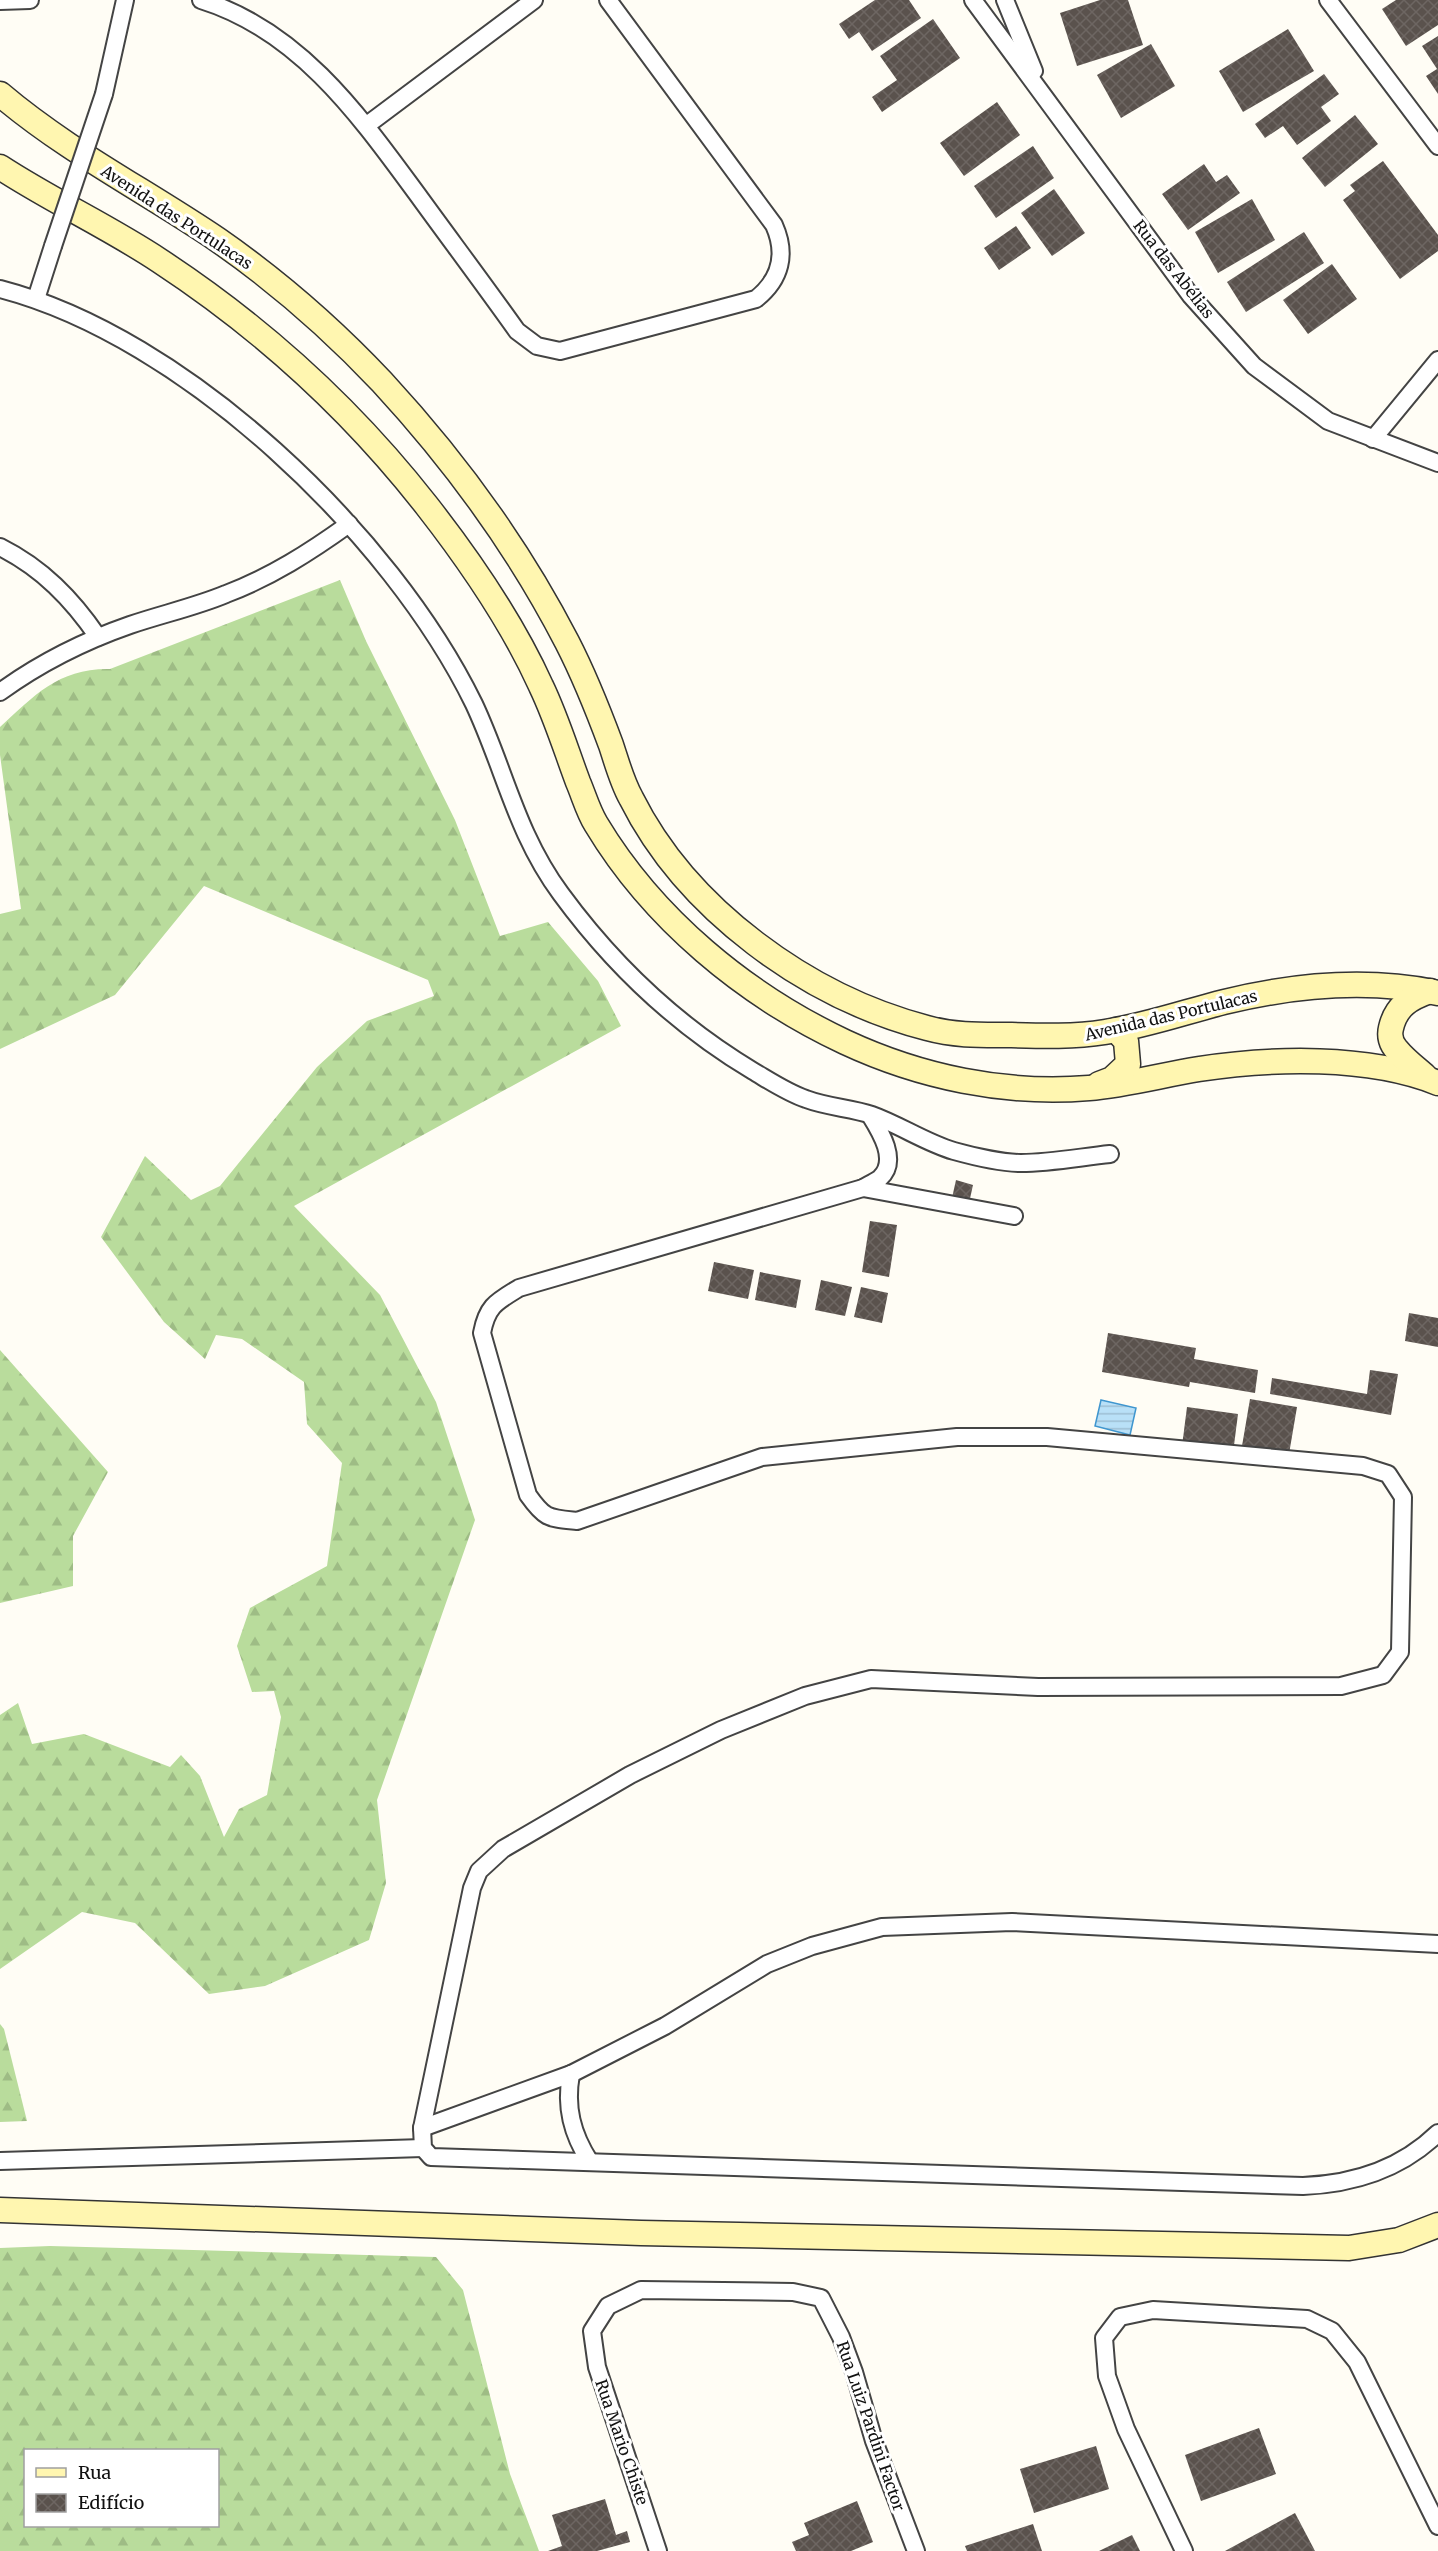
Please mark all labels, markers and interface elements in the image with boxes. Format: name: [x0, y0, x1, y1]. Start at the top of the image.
street label: Avenida das Portulacas: [97, 160, 257, 273]
street label: Rua das Abélias: [1129, 216, 1219, 322]
street label: Avenida das Portulacas: [1082, 985, 1259, 1045]
street label: Rua Luiz Pardini Factor: [832, 2338, 910, 2514]
street label: Rua Mario Chiste: [591, 2377, 653, 2507]
legend: [24, 2449, 219, 2527]
text: Rua: [78, 2461, 112, 2484]
text: Edifício: [78, 2491, 144, 2514]

